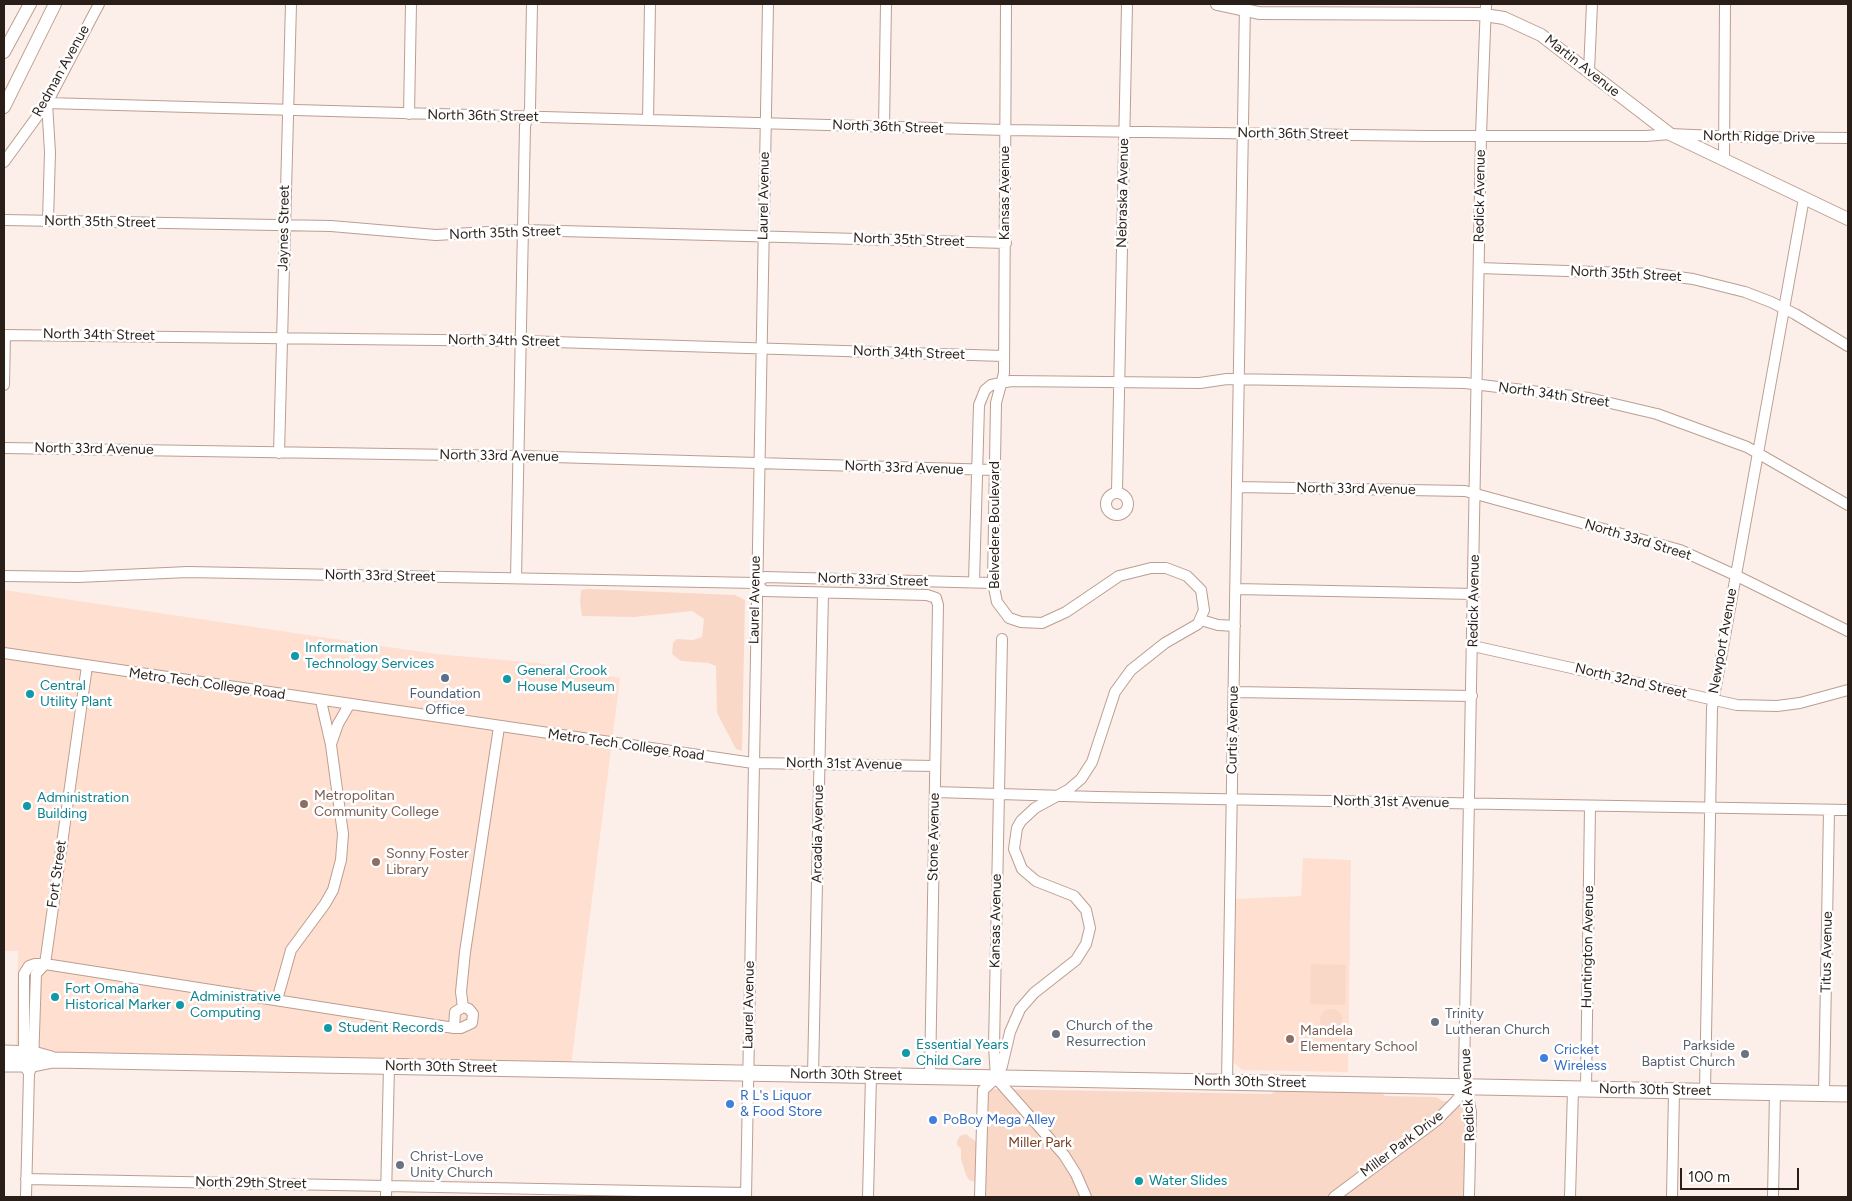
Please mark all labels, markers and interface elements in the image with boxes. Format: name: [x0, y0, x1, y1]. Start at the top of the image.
street label: Redman Avenue: [29, 22, 93, 120]
street label: Martin Avenue: [1541, 31, 1623, 101]
street label: North 36th Street: [427, 107, 539, 125]
street label: North 36th Street: [832, 117, 944, 137]
street label: North 36th Street: [1237, 125, 1349, 143]
street label: North Ridge Drive: [1703, 128, 1815, 146]
street label: Nebraska Avenue: [1114, 138, 1132, 248]
street label: Kansas Avenue: [997, 146, 1013, 240]
street label: Redick Avenue: [1471, 149, 1489, 243]
street label: Laurel Avenue: [755, 152, 773, 240]
street label: Jaynes Street: [275, 185, 293, 271]
street label: North 35th Street: [44, 213, 156, 231]
street label: North 35th Street: [449, 223, 561, 243]
street label: North 35th Street: [853, 230, 965, 250]
street label: North 35th Street: [1570, 263, 1682, 285]
street label: North 34th Street: [43, 326, 155, 344]
street label: North 34th Street: [448, 332, 560, 350]
street label: North 34th Street: [853, 343, 965, 363]
street label: North 34th Street: [1497, 379, 1611, 411]
street label: North 33rd Avenue: [34, 440, 154, 458]
street label: North 33rd Avenue: [439, 447, 559, 465]
street label: North 33rd Avenue: [844, 458, 964, 478]
street label: Belvedere Boulevard: [987, 461, 1003, 589]
street label: North 33rd Avenue: [1296, 480, 1416, 498]
street label: North 33rd Street: [1582, 516, 1694, 564]
street label: Redick Avenue: [1465, 554, 1483, 648]
street label: Laurel Avenue: [746, 556, 764, 644]
street label: North 33rd Street: [324, 567, 436, 585]
street label: North 33rd Street: [817, 570, 929, 590]
street label: Newport Avenue: [1705, 587, 1741, 695]
place label: Information Technology Services: [305, 640, 434, 672]
marker: Information Technology Services: [289, 650, 301, 662]
street label: North 32nd Street: [1573, 660, 1689, 702]
place label: General Crook House Museum: [517, 663, 615, 696]
street label: Metro Tech College Road: [128, 665, 286, 703]
marker: Foundation Office: [439, 672, 451, 684]
marker: General Crook House Museum: [501, 673, 513, 685]
place label: Central Utility Plant: [40, 678, 112, 710]
place label: Foundation Office: [409, 686, 481, 719]
street label: Curtis Avenue: [1224, 686, 1242, 774]
marker: Central Utility Plant: [24, 688, 36, 700]
street label: Metro Tech College Road: [547, 726, 705, 764]
street label: North 31st Avenue: [786, 755, 902, 773]
street label: Arcadia Avenue: [809, 785, 827, 883]
place label: Metropolitan Community College: [314, 788, 439, 820]
place label: Administration Building: [37, 790, 129, 822]
street label: Stone Avenue: [925, 793, 943, 881]
street label: North 31st Avenue: [1333, 793, 1449, 811]
marker: Metropolitan Community College: [298, 798, 310, 810]
marker: Administration Building: [21, 800, 33, 812]
street label: Fort Street: [44, 839, 70, 909]
place label: Sonny Foster Library: [386, 846, 469, 879]
marker: Sonny Foster Library: [370, 856, 382, 868]
street label: Kansas Avenue: [987, 874, 1005, 968]
street label: Huntington Avenue: [1579, 886, 1597, 1008]
street label: Titus Avenue: [1818, 911, 1836, 993]
street label: Laurel Avenue: [740, 961, 758, 1049]
place label: Fort Omaha Historical Marker: [65, 981, 171, 1014]
place label: Administrative Computing: [190, 989, 281, 1022]
marker: Fort Omaha Historical Marker: [49, 991, 61, 1003]
marker: Administrative Computing: [174, 999, 186, 1011]
place label: Trinity Lutheran Church: [1445, 1006, 1550, 1038]
marker: Trinity Lutheran Church: [1429, 1016, 1441, 1028]
place label: Church of the Resurrection: [1066, 1018, 1153, 1050]
place label: Student Records: [338, 1020, 444, 1036]
marker: Student Records: [322, 1022, 334, 1034]
place label: Mandela Elementary School: [1300, 1023, 1418, 1056]
marker: Church of the Resurrection: [1050, 1028, 1062, 1040]
marker: Mandela Elementary School: [1284, 1033, 1296, 1045]
place label: Essential Years Child Care: [916, 1037, 1009, 1070]
place label: Parkside Baptist Church: [1641, 1038, 1735, 1070]
place label: Cricket Wireless: [1554, 1042, 1607, 1074]
marker: Essential Years Child Care: [900, 1047, 912, 1059]
street label: Redick Avenue: [1457, 1048, 1479, 1142]
marker: Parkside Baptist Church: [1739, 1048, 1751, 1060]
marker: Cricket Wireless: [1538, 1052, 1550, 1064]
street label: North 30th Street: [385, 1058, 497, 1076]
street label: North 30th Street: [790, 1066, 902, 1084]
street label: North 30th Street: [1194, 1073, 1306, 1091]
street label: North 30th Street: [1599, 1081, 1711, 1099]
place label: R L's Liquor & Food Store: [740, 1088, 822, 1120]
marker: R L's Liquor & Food Store: [724, 1098, 736, 1110]
street label: Miller Park Drive: [1357, 1107, 1447, 1181]
place label: PoBoy Mega Alley: [943, 1112, 1055, 1128]
marker: PoBoy Mega Alley: [927, 1114, 939, 1126]
park label: Miller Park: [1008, 1135, 1072, 1151]
place label: Christ-Love Unity Church: [410, 1149, 493, 1182]
scale bar: [1682, 1158, 1801, 1190]
marker: Christ-Love Unity Church: [394, 1159, 406, 1171]
text: 100 m: [1688, 1168, 1730, 1186]
place label: Water Slides: [1149, 1173, 1227, 1189]
street label: North 29th Street: [195, 1174, 307, 1192]
marker: Water Slides: [1133, 1175, 1145, 1187]

